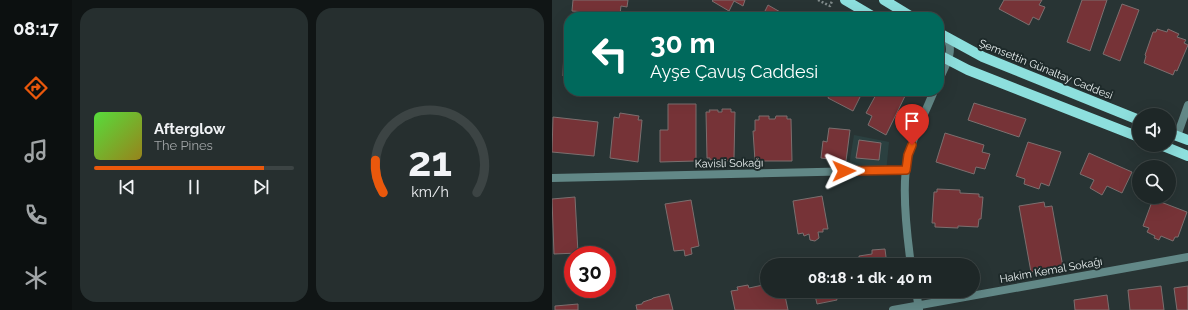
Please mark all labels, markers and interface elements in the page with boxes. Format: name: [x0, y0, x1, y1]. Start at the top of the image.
text: 08:17: [13, 18, 59, 39]
text: 30 m: [650, 27, 716, 60]
icon: left: [584, 28, 636, 80]
street label: Şemsettin Günaltay Caddesi: [977, 37, 1115, 102]
text: Ayşe Çavuş Caddesi: [650, 61, 818, 82]
icon: directions: [22, 74, 50, 102]
pin: [895, 104, 929, 145]
map controls: [1132, 108, 1176, 204]
button: sound: [1132, 108, 1176, 152]
icon: arrive: [901, 110, 923, 132]
text: Afterglow: [154, 120, 225, 138]
icon: music: [22, 137, 50, 165]
text: 21: [408, 137, 452, 186]
text: The Pines: [154, 138, 213, 153]
position arrow: [823, 150, 865, 192]
street label: Kavisli Sokağı: [694, 156, 764, 171]
button: search: [1132, 160, 1176, 204]
icon: previous: [116, 176, 138, 198]
icon: pause: [183, 176, 205, 198]
icon: next: [250, 176, 272, 198]
text: km/h: [411, 184, 449, 200]
icon: phone: [22, 201, 50, 229]
speed limit sign: 30: [564, 246, 616, 298]
street label: Hakim Kemal Sokağı: [999, 255, 1104, 286]
icon: climate: [22, 264, 50, 292]
text: 08:18 · 1 dk · 40 m: [808, 269, 932, 287]

